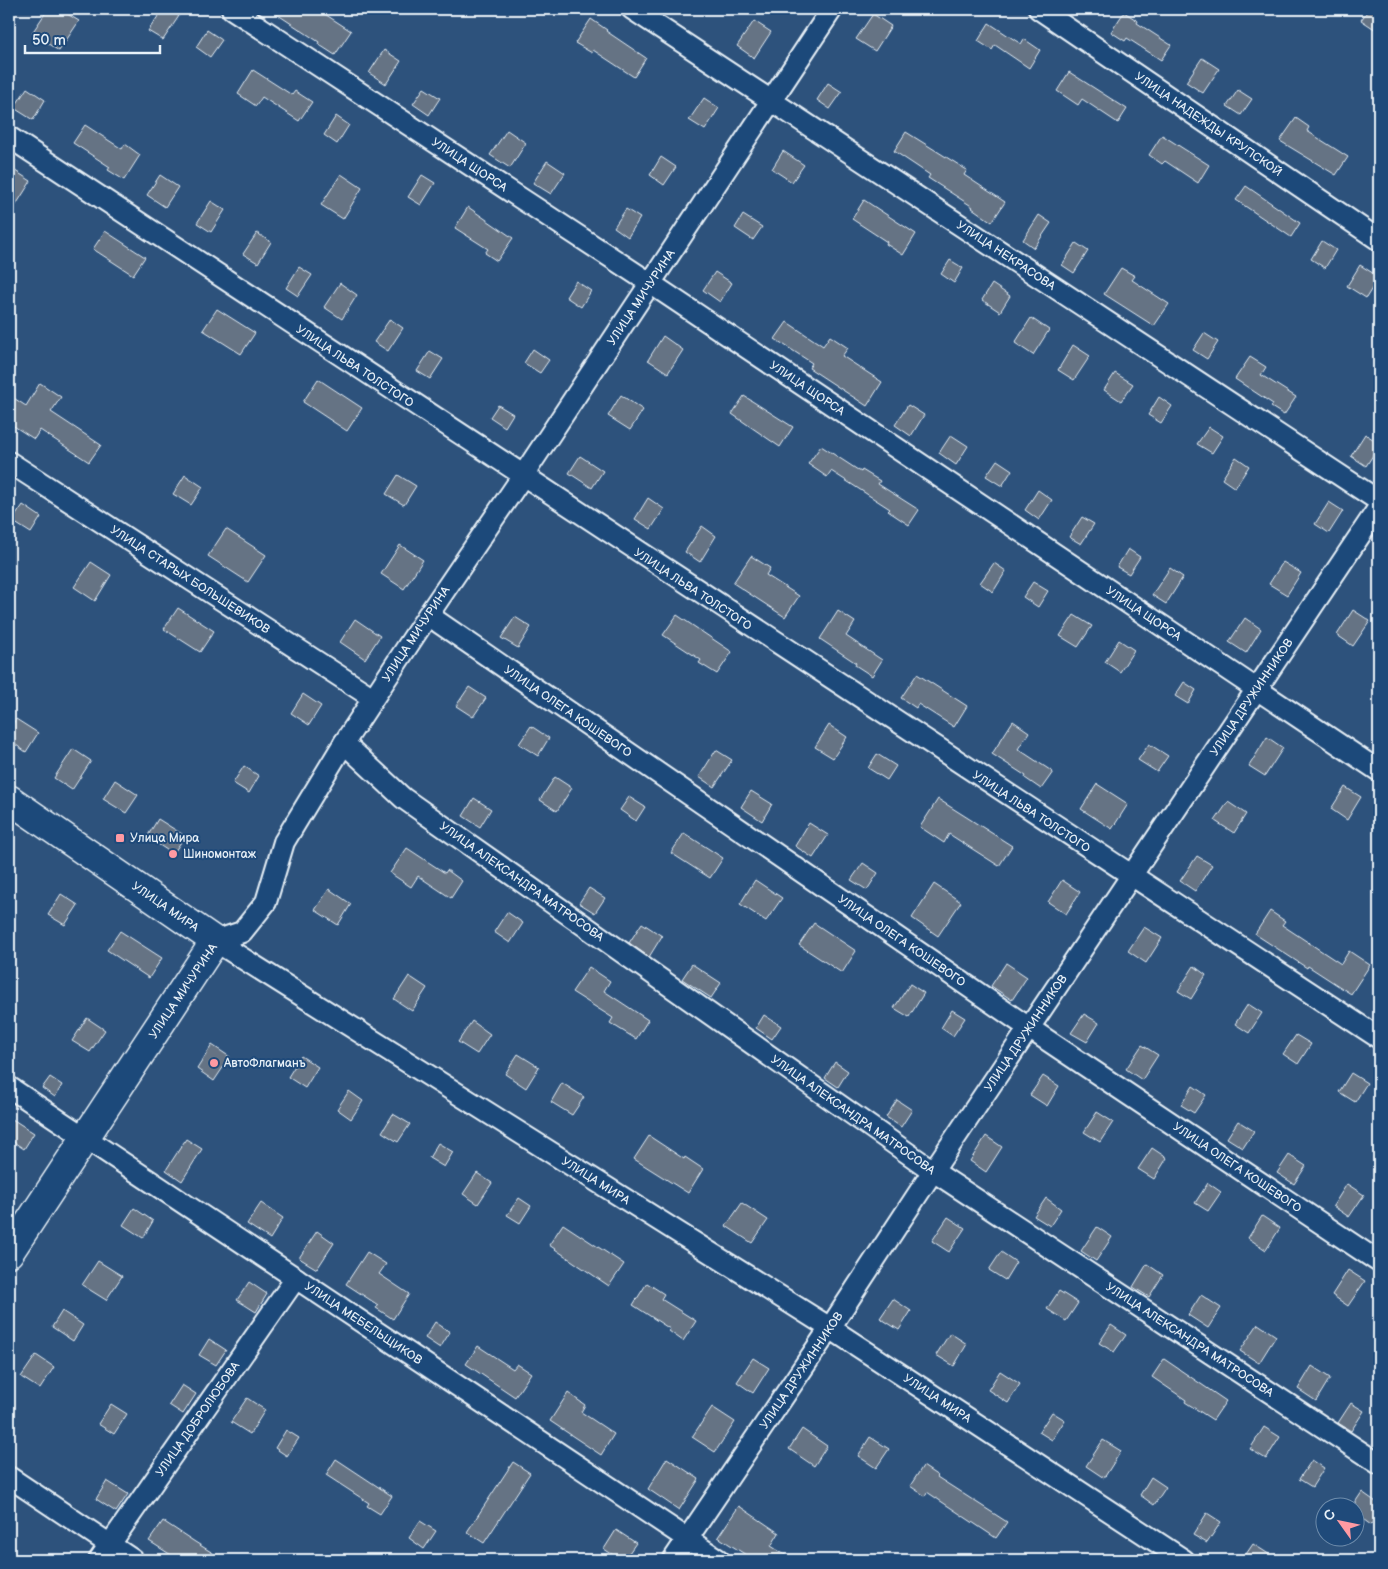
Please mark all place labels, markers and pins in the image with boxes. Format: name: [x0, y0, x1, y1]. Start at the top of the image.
place label: Улица Мира: [130, 831, 199, 846]
marker: Улица Мира: [114, 832, 126, 844]
place label: Шиномонтаж: [183, 847, 257, 862]
marker: Шиномонтаж: [167, 848, 179, 860]
place label: АвтоФлагманъ: [223, 1056, 306, 1071]
marker: АвтоФлагманъ: [208, 1057, 220, 1069]

